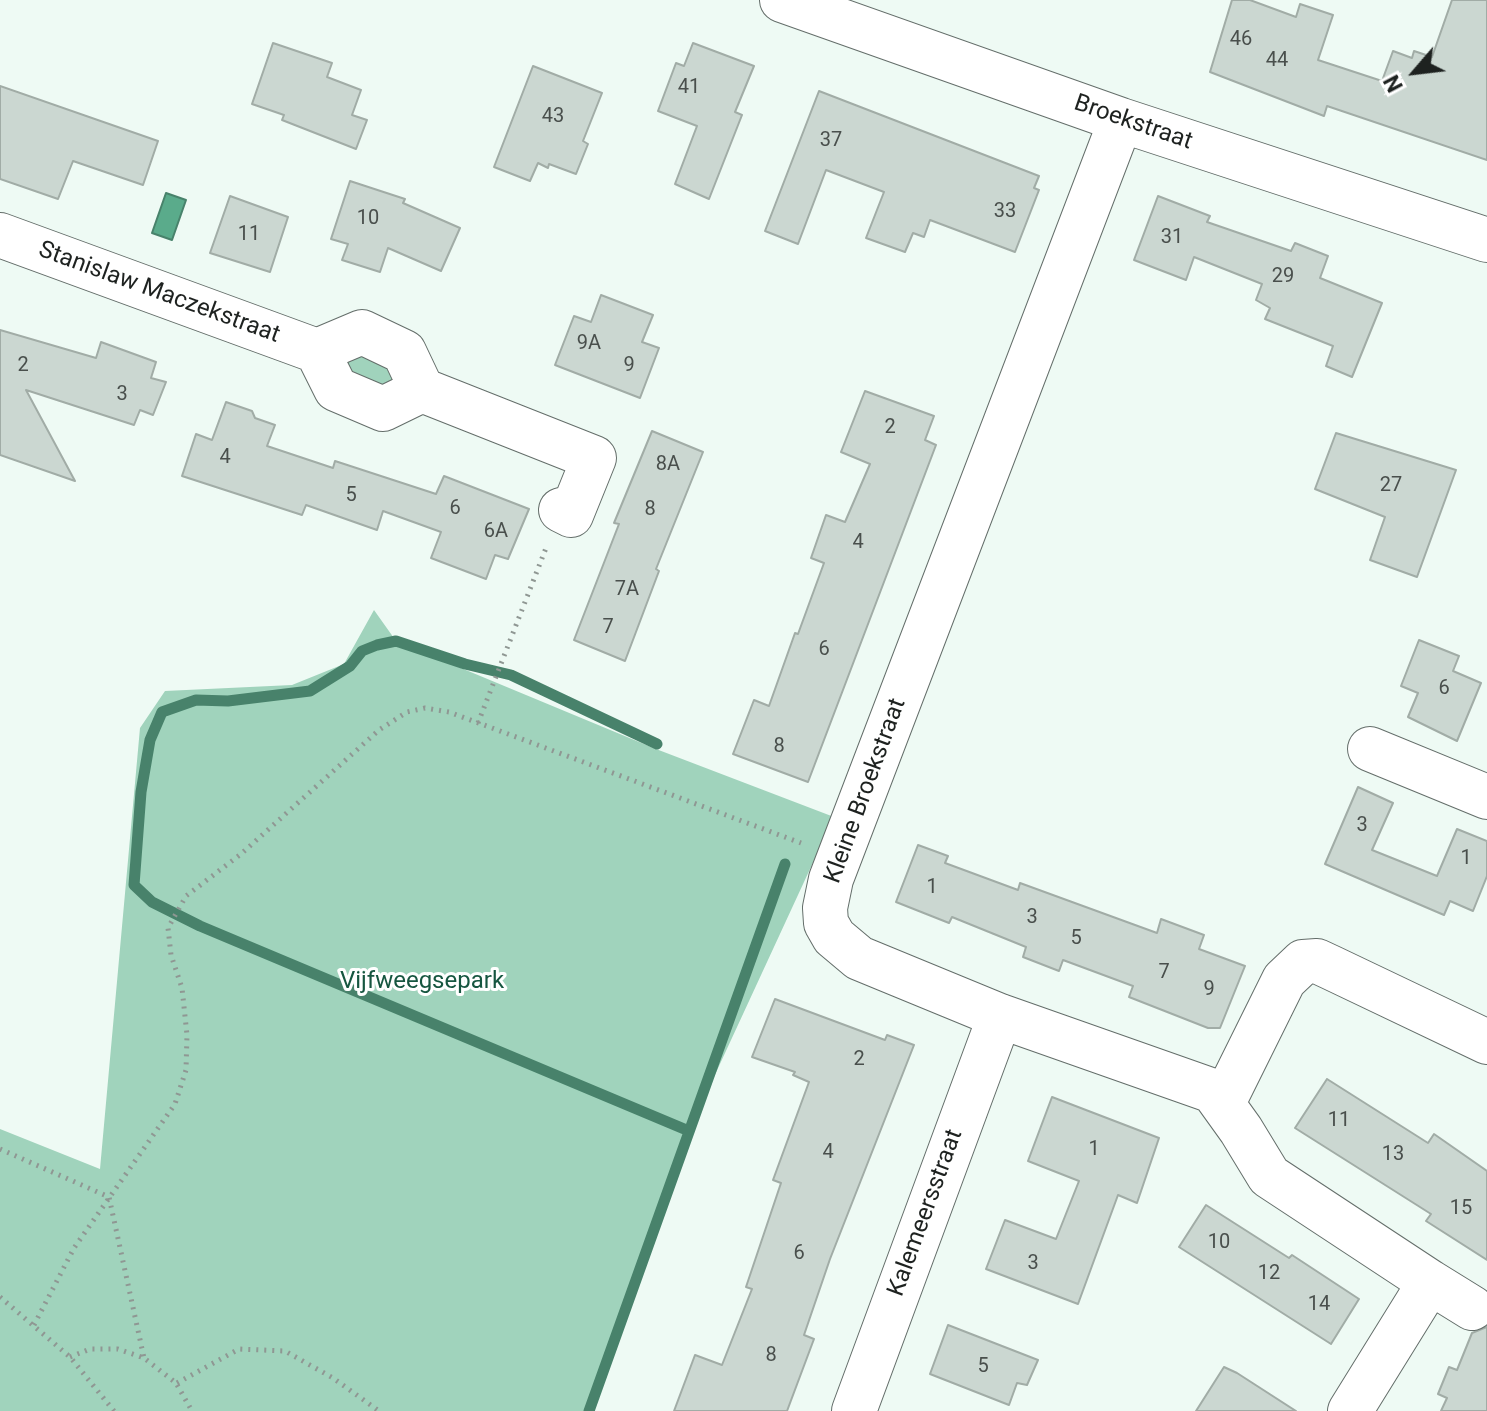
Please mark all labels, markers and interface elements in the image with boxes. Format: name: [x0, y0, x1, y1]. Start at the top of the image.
house number: 46: [1230, 28, 1252, 52]
north arrow: [1375, 32, 1455, 112]
house number: 44: [1266, 49, 1288, 73]
text: N: [1379, 71, 1408, 96]
house number: 41: [678, 76, 700, 100]
street label: Broekstraat: [1070, 89, 1196, 157]
house number: 43: [542, 105, 564, 129]
house number: 37: [820, 129, 842, 153]
house number: 33: [994, 200, 1016, 224]
house number: 10: [357, 207, 379, 231]
house number: 11: [238, 223, 260, 247]
house number: 31: [1161, 226, 1183, 250]
street label: Stanislaw Maczekstraat: [34, 236, 284, 350]
house number: 29: [1272, 265, 1294, 289]
house number: 9A: [577, 332, 601, 356]
house number: 2: [17, 354, 29, 378]
house number: 9: [623, 354, 635, 378]
house number: 3: [116, 383, 128, 407]
house number: 2: [884, 416, 896, 440]
house number: 4: [219, 446, 231, 470]
house number: 8A: [656, 453, 680, 477]
house number: 27: [1380, 474, 1402, 498]
house number: 5: [345, 484, 357, 508]
house number: 6: [449, 497, 461, 521]
house number: 8: [644, 498, 656, 522]
house number: 6A: [484, 520, 508, 544]
house number: 4: [852, 531, 864, 555]
house number: 7A: [615, 578, 639, 602]
house number: 7: [602, 616, 614, 640]
house number: 6: [818, 638, 830, 662]
house number: 6: [1438, 677, 1450, 701]
street label: Kleine Broekstraat: [819, 695, 913, 887]
house number: 8: [773, 735, 785, 759]
house number: 3: [1356, 814, 1368, 838]
house number: 1: [1460, 847, 1472, 871]
house number: 1: [926, 876, 938, 900]
house number: 3: [1026, 906, 1038, 930]
house number: 5: [1070, 927, 1082, 951]
house number: 7: [1158, 961, 1170, 985]
park label: Vijfweegsepark: [340, 968, 504, 996]
house number: 9: [1203, 978, 1215, 1002]
house number: 2: [853, 1048, 865, 1072]
house number: 11: [1328, 1109, 1350, 1133]
street label: Kalemeersstraat: [882, 1126, 970, 1300]
house number: 1: [1088, 1138, 1100, 1162]
house number: 4: [822, 1141, 834, 1165]
house number: 13: [1382, 1143, 1404, 1167]
house number: 15: [1450, 1197, 1472, 1221]
house number: 10: [1208, 1231, 1230, 1255]
house number: 6: [793, 1242, 805, 1266]
house number: 3: [1027, 1252, 1039, 1276]
house number: 12: [1258, 1262, 1280, 1286]
house number: 14: [1308, 1293, 1330, 1317]
house number: 8: [765, 1344, 777, 1368]
house number: 5: [977, 1355, 989, 1379]

